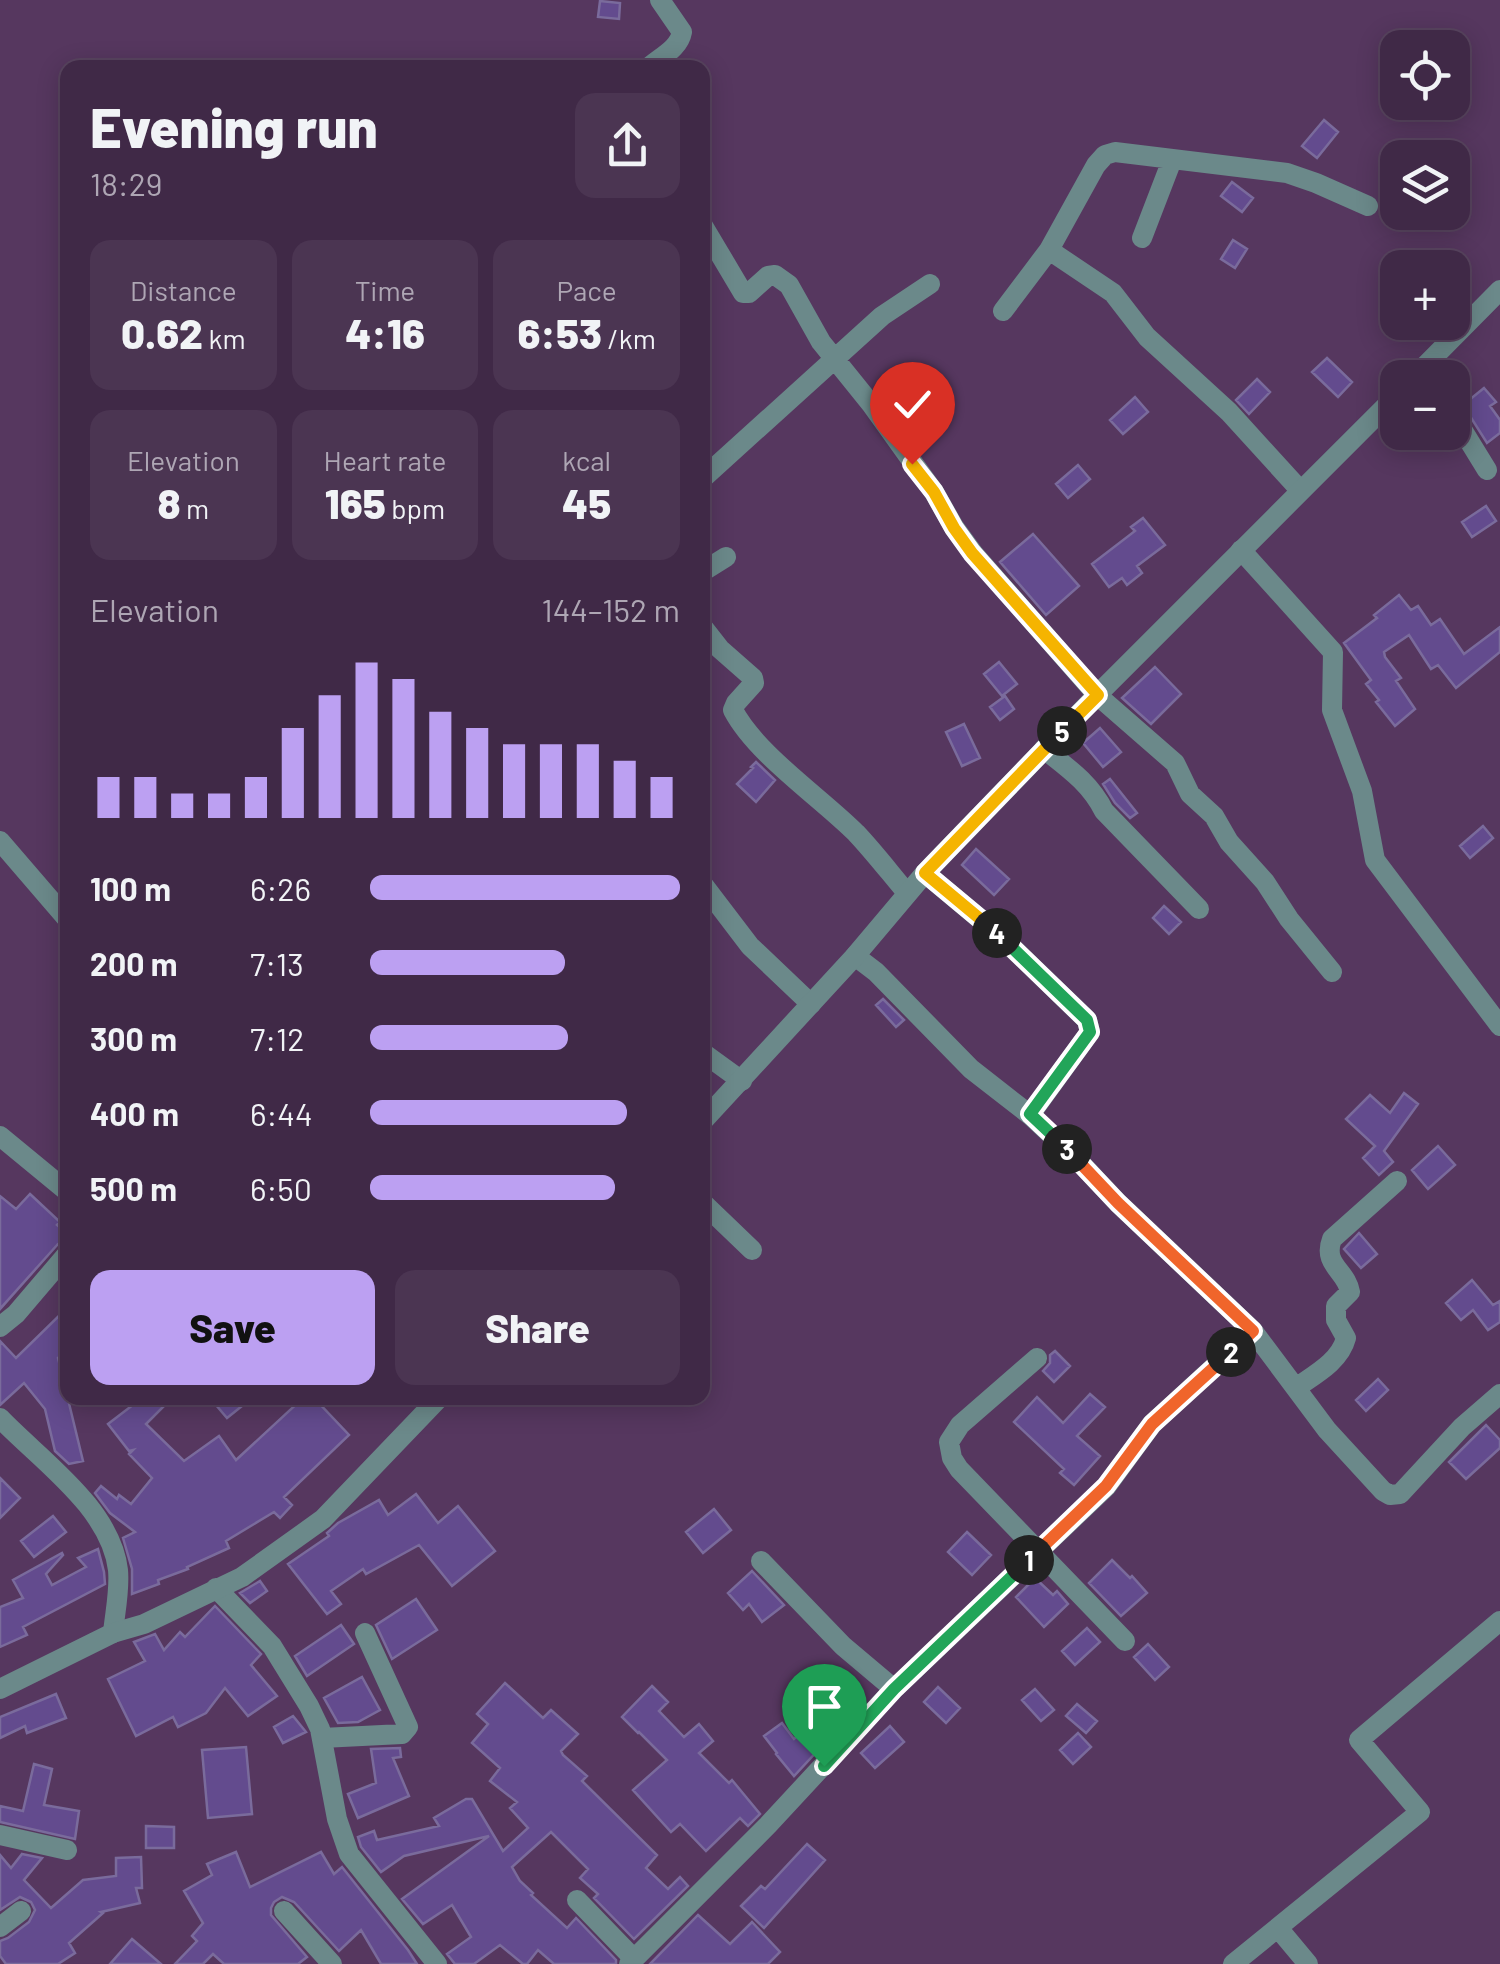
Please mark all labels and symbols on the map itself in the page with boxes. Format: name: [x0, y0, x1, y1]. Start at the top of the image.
pin: [870, 362, 955, 465]
pin: 5: [1037, 706, 1087, 756]
pin: 4: [972, 908, 1022, 958]
pin: 3: [1042, 1124, 1092, 1174]
pin: 2: [1206, 1327, 1256, 1377]
pin: 1: [1004, 1535, 1054, 1585]
pin: [782, 1664, 867, 1767]

